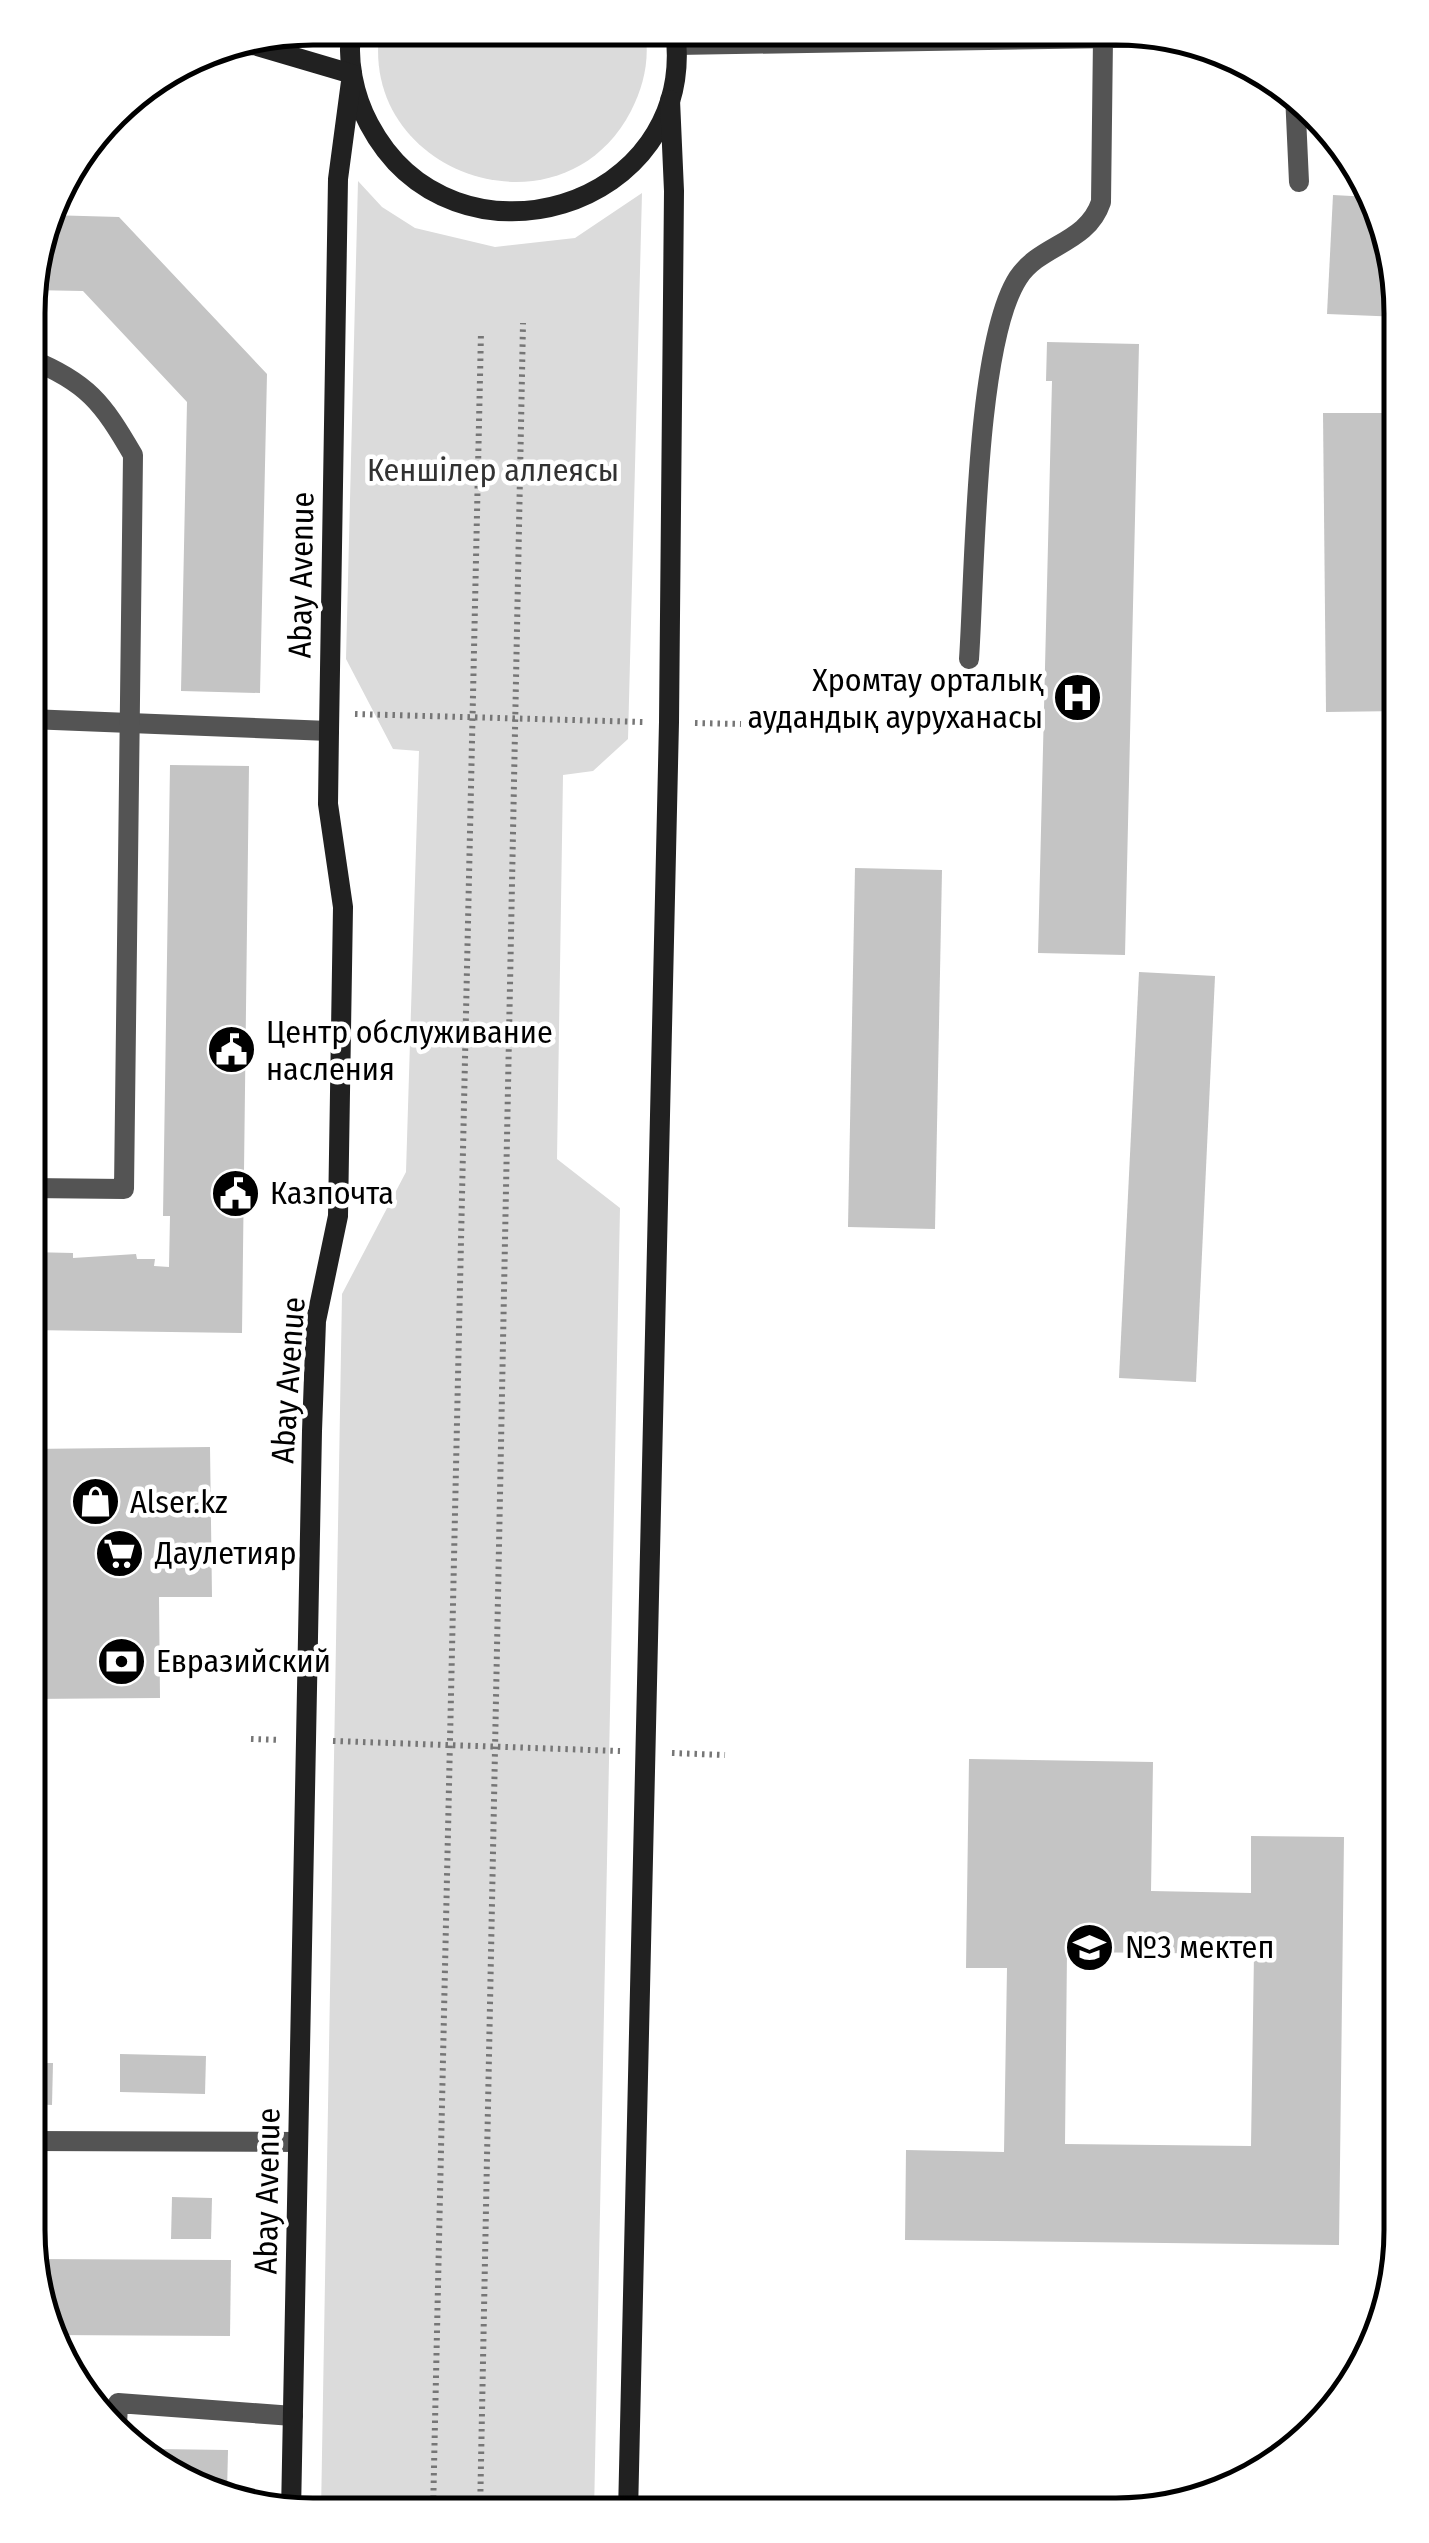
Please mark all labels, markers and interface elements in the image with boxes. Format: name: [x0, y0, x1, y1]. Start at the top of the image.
park label: Кеншілер аллеясы: [367, 451, 619, 489]
street label: Abay Avenue: [281, 491, 321, 659]
place label: Хромтау орталық аудандық ауруханасы: [747, 661, 1044, 736]
hospital icon: Хромтау орталық аудандық ауруханасы: [1052, 672, 1104, 724]
place label: Центр обслуживание насления: [266, 1013, 553, 1088]
public building icon: Центр обслуживание насления: [205, 1024, 257, 1076]
public building icon: Казпочта: [209, 1167, 261, 1219]
place label: Казпочта: [270, 1174, 394, 1212]
street label: Abay Avenue: [263, 1296, 313, 1464]
shop icon: Alser.kz: [69, 1476, 121, 1528]
place label: Alser.kz: [130, 1483, 228, 1521]
supermarket icon: Даулетияр: [94, 1527, 146, 1579]
place label: Даулетияр: [154, 1534, 297, 1572]
bank icon: Евразийский: [95, 1635, 147, 1687]
place label: Евразийский: [156, 1642, 331, 1680]
school or university icon: №3 мектеп: [1064, 1921, 1116, 1973]
place label: №3 мектеп: [1125, 1928, 1274, 1966]
street label: Abay Avenue: [247, 2107, 287, 2275]

